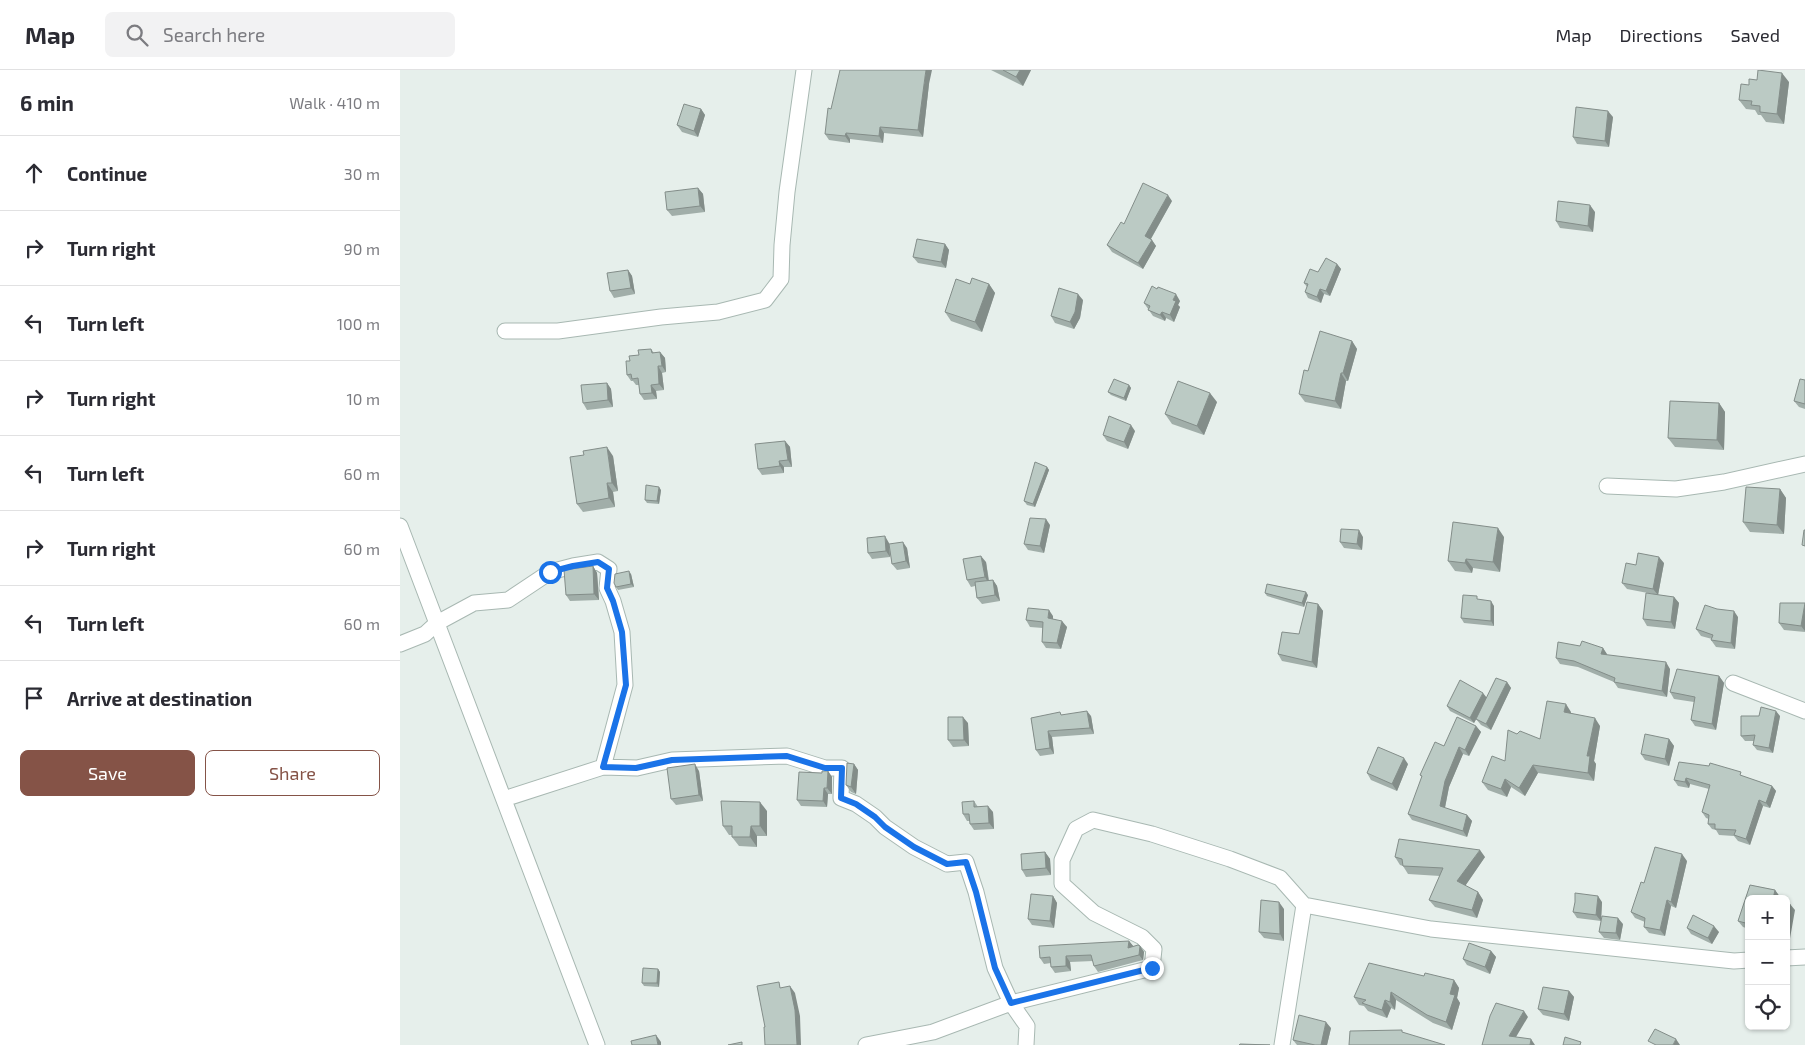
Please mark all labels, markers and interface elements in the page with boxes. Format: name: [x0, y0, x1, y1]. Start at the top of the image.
search box: [105, 12, 455, 57]
text: Map: [25, 20, 75, 49]
icon: search: [123, 21, 151, 49]
text: Search here: [163, 23, 265, 46]
text: Map: [1555, 24, 1592, 46]
text: Directions: [1620, 24, 1703, 46]
text: Saved: [1731, 24, 1780, 46]
text: 6 min: [20, 90, 74, 115]
text: Walk · 410 m: [289, 93, 380, 112]
icon: ahead: [20, 159, 48, 187]
text: Continue: [67, 162, 147, 185]
text: 30 m: [344, 164, 380, 183]
icon: right: [20, 234, 48, 262]
text: Turn right: [67, 237, 155, 260]
text: 90 m: [344, 239, 380, 258]
icon: left: [20, 309, 48, 337]
text: Turn left: [67, 312, 144, 335]
text: 100 m: [337, 314, 380, 333]
icon: right: [20, 384, 48, 412]
text: Turn right: [67, 387, 155, 410]
text: 10 m: [346, 389, 380, 408]
icon: left: [20, 459, 48, 487]
text: Turn left: [67, 462, 144, 485]
text: 60 m: [344, 464, 380, 483]
icon: right: [20, 534, 48, 562]
text: Turn right: [67, 537, 155, 560]
text: 60 m: [344, 539, 380, 558]
route start: [539, 561, 562, 584]
icon: left: [20, 609, 48, 637]
text: Turn left: [67, 612, 144, 635]
text: 60 m: [344, 614, 380, 633]
icon: arrive: [20, 684, 48, 712]
text: Arrive at destination: [67, 687, 252, 710]
button: Save: [20, 750, 195, 796]
button: Share: [205, 750, 380, 796]
map controls: [1745, 895, 1790, 1030]
button: +: [1745, 895, 1790, 940]
button: −: [1745, 940, 1790, 985]
route end: [1141, 957, 1164, 980]
button: locate: [1745, 985, 1790, 1030]

